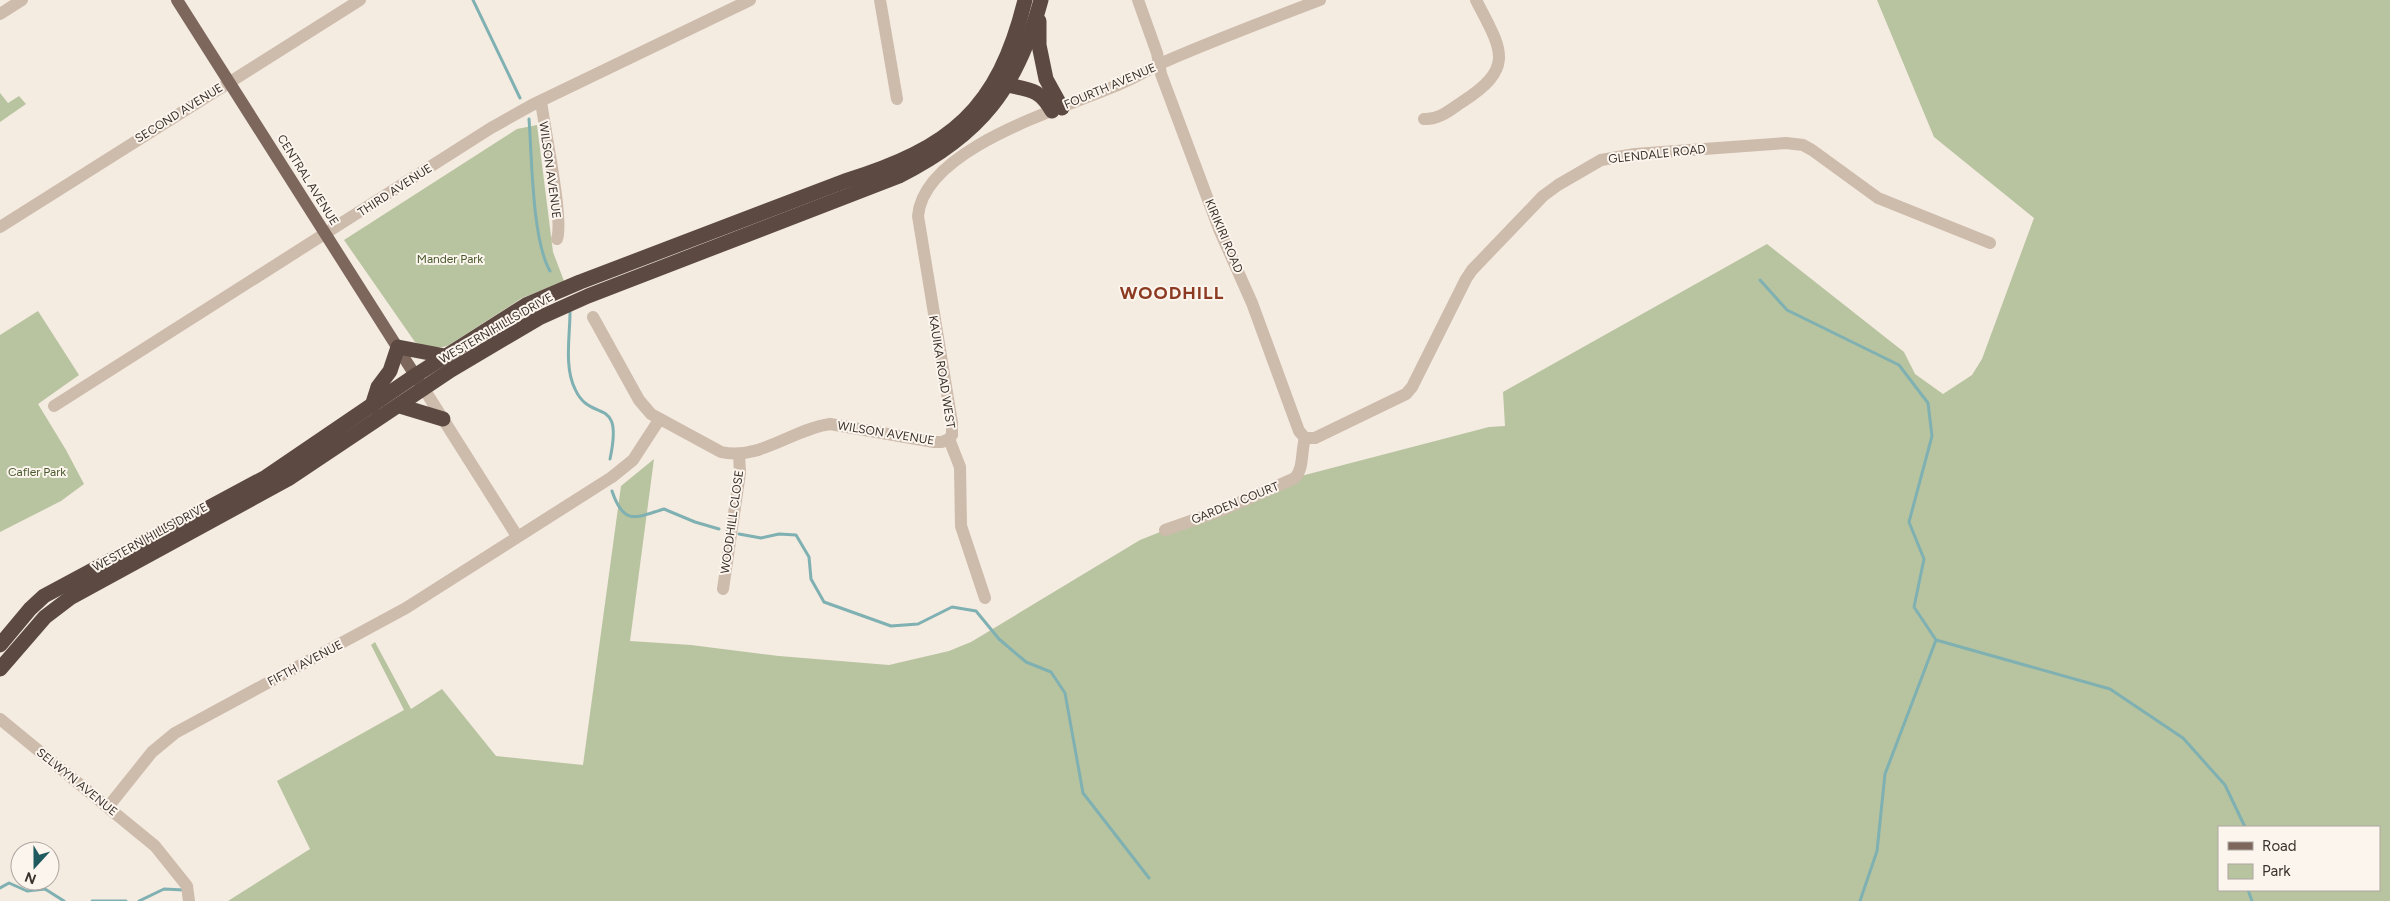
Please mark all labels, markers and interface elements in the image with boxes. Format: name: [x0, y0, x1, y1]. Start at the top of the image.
street label: FOURTH AVENUE: [1062, 60, 1158, 112]
street label: SECOND AVENUE: [133, 80, 225, 146]
street label: WILSON AVENUE: [536, 121, 564, 219]
street label: CENTRAL AVENUE: [274, 132, 342, 228]
street label: GLENDALE ROAD: [1608, 142, 1706, 166]
street label: THIRD AVENUE: [355, 161, 435, 219]
street label: KIRIKIRI ROAD: [1202, 197, 1246, 275]
park label: Mander Park: [417, 252, 483, 266]
district label: WOODHILL: [1120, 282, 1224, 304]
street label: WESTERN HILLS DRIVE: [437, 290, 555, 366]
street label: KAUIKA ROAD WEST: [926, 314, 958, 430]
street label: WILSON AVENUE: [837, 418, 935, 448]
park label: Cafler Park: [8, 465, 66, 479]
street label: WOODHILL CLOSE: [718, 469, 746, 575]
street label: GARDEN COURT: [1189, 479, 1281, 527]
street label: WESTERN HILLS DRIVE: [90, 500, 210, 574]
street label: FIFTH AVENUE: [265, 637, 345, 689]
street label: SELWYN AVENUE: [34, 745, 120, 819]
legend: [2218, 826, 2380, 891]
text: Road: [2262, 837, 2297, 855]
north arrow: [10, 841, 60, 891]
text: Park: [2262, 862, 2291, 880]
text: N: [22, 868, 39, 888]

